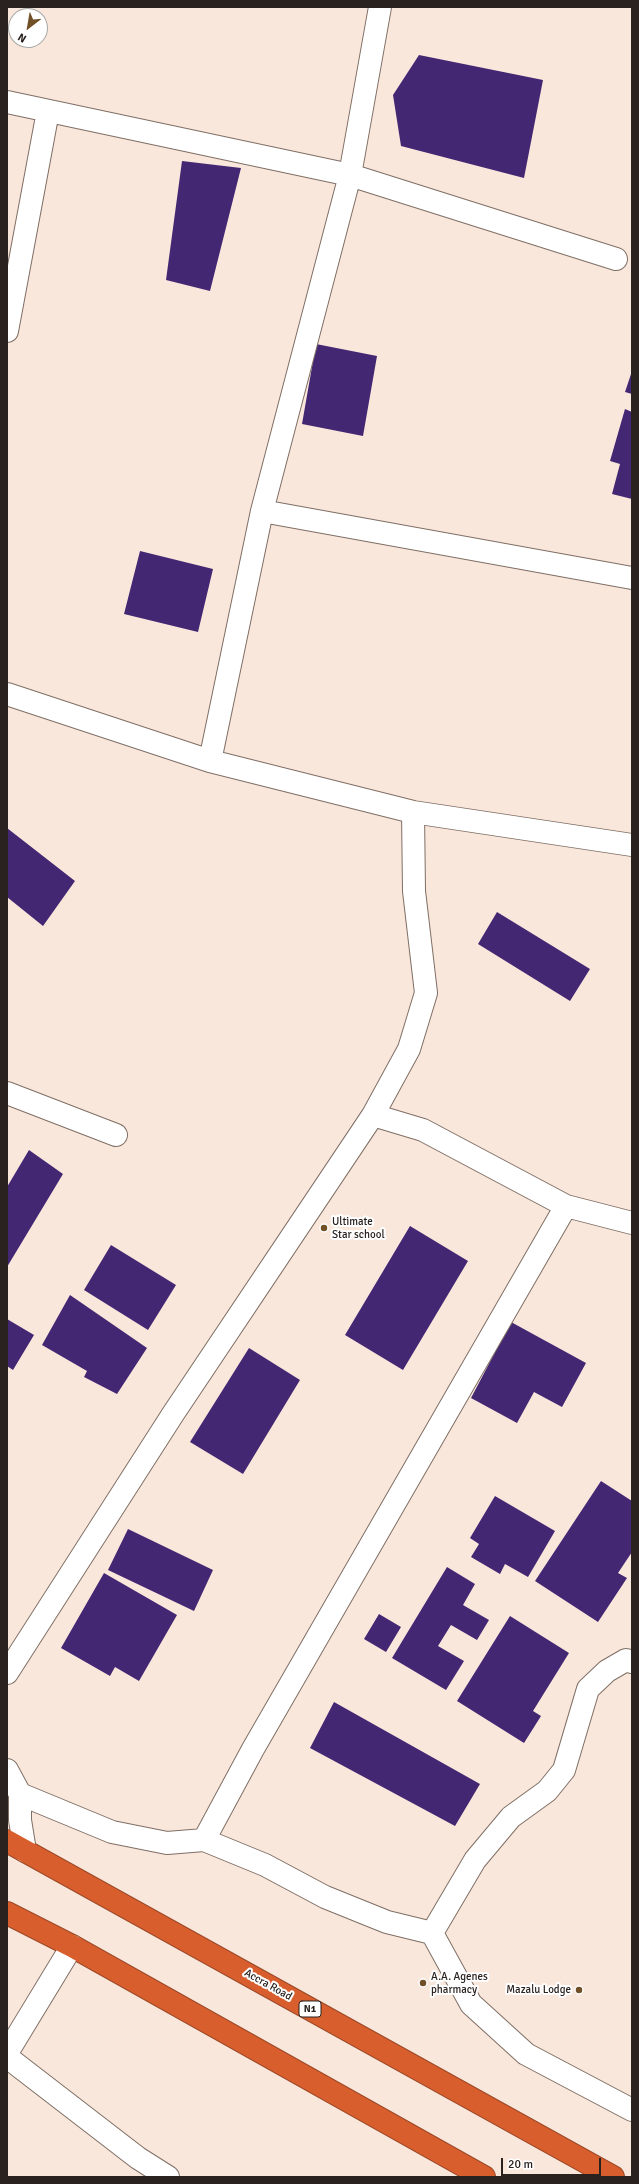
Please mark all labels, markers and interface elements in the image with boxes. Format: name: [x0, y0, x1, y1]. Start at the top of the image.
north arrow: [8, 8, 48, 48]
text: N: [15, 30, 29, 45]
place label: Ultimate Star school: [332, 1215, 385, 1241]
marker: Ultimate Star school: [319, 1223, 329, 1233]
street label: Accra Road: [242, 1967, 294, 2003]
place label: A.A. Agenes pharmacy: [431, 1970, 488, 1996]
marker: A.A. Agenes pharmacy: [418, 1978, 428, 1988]
place label: Mazalu Lodge: [506, 1983, 571, 1997]
marker: Mazalu Lodge: [574, 1985, 584, 1995]
road number: N1: [299, 2001, 321, 2017]
scale bar: [503, 2150, 603, 2176]
text: 20 m: [508, 2157, 533, 2172]

